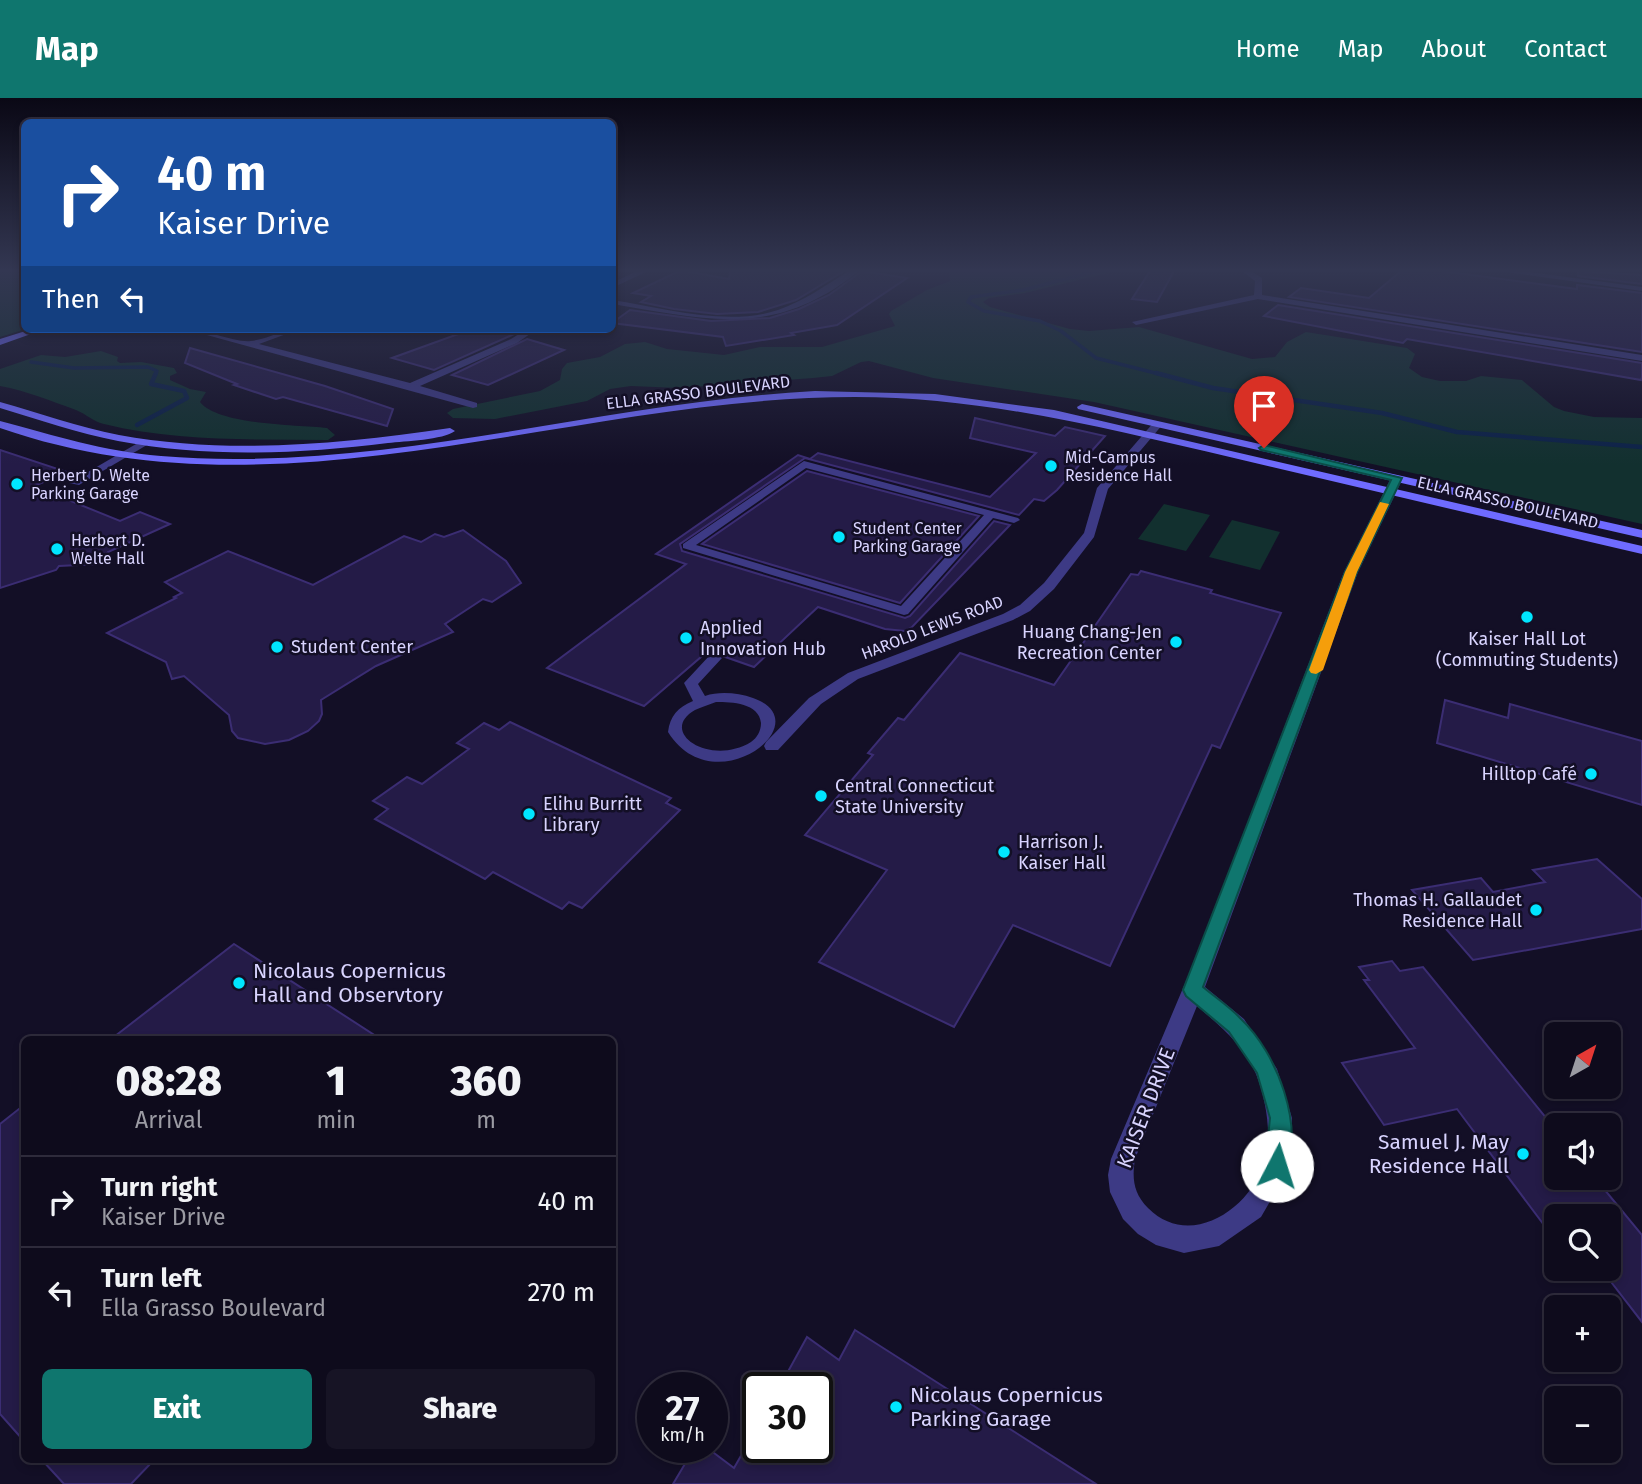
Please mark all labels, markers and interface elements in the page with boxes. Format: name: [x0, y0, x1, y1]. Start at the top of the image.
text: Map: [35, 29, 99, 69]
text: Home: [1236, 35, 1300, 63]
text: Map: [1338, 35, 1384, 63]
text: About: [1422, 35, 1486, 63]
text: Contact: [1524, 35, 1607, 63]
text: 40 m: [157, 144, 266, 203]
icon: right: [42, 147, 133, 238]
text: Kaiser Drive: [157, 204, 330, 242]
icon: left: [114, 280, 152, 318]
text: Then: [42, 284, 100, 315]
street label: ELLA GRASSO BOULEVARD: [605, 372, 791, 413]
pin: [1234, 376, 1294, 448]
icon: arrive: [1245, 387, 1283, 425]
place label: Mid-Campus Residence Hall: [1065, 448, 1172, 485]
marker: Mid-Campus Residence Hall: [1043, 458, 1059, 474]
place label: Herbert D. Welte Parking Garage: [31, 466, 150, 503]
street label: ELLA GRASSO BOULEVARD: [1416, 472, 1600, 533]
marker: Herbert D. Welte Parking Garage: [9, 476, 25, 492]
place label: Student Center Parking Garage: [853, 519, 962, 556]
marker: Student Center Parking Garage: [831, 529, 847, 545]
place label: Herbert D. Welte Hall: [71, 531, 145, 568]
marker: Herbert D. Welte Hall: [49, 541, 65, 557]
street label: HAROLD LEWIS ROAD: [859, 592, 1006, 663]
marker: Kaiser Hall Lot (Commuting Students): [1519, 609, 1535, 625]
place label: Applied Innovation Hub: [700, 617, 826, 660]
place label: Huang Chang-Jen Recreation Center: [1017, 621, 1162, 664]
place label: Kaiser Hall Lot (Commuting Students): [1436, 628, 1618, 671]
marker: Applied Innovation Hub: [678, 630, 694, 646]
marker: Huang Chang-Jen Recreation Center: [1168, 634, 1184, 650]
place label: Student Center: [291, 636, 413, 658]
marker: Student Center: [269, 639, 285, 655]
place label: Hilltop Café: [1482, 763, 1577, 785]
marker: Hilltop Café: [1583, 766, 1599, 782]
place label: Central Connecticut State University: [835, 775, 995, 818]
marker: Central Connecticut State University: [813, 788, 829, 804]
place label: Elihu Burritt Library: [543, 793, 643, 836]
marker: Elihu Burritt Library: [521, 806, 537, 822]
place label: Harrison J. Kaiser Hall: [1018, 831, 1106, 874]
marker: Harrison J. Kaiser Hall: [996, 844, 1012, 860]
place label: Thomas H. Gallaudet Residence Hall: [1353, 889, 1522, 932]
marker: Thomas H. Gallaudet Residence Hall: [1528, 902, 1544, 918]
place label: Nicolaus Copernicus Hall and Observtory: [253, 958, 446, 1008]
marker: Nicolaus Copernicus Hall and Observtory: [231, 975, 247, 991]
north arrow: [1544, 1022, 1620, 1099]
map controls: [1544, 1022, 1621, 1463]
street label: KAISER DRIVE: [1111, 1044, 1181, 1172]
text: 08:28: [115, 1056, 222, 1106]
text: 1: [326, 1056, 346, 1106]
text: 360: [450, 1056, 522, 1106]
text: Arrival: [135, 1106, 202, 1134]
text: min: [316, 1106, 356, 1134]
text: m: [476, 1106, 496, 1134]
button: sound: [1544, 1113, 1621, 1190]
position arrow: [1240, 1129, 1314, 1203]
place label: Samuel J. May Residence Hall: [1369, 1129, 1510, 1179]
marker: Samuel J. May Residence Hall: [1515, 1146, 1531, 1162]
text: Turn right: [101, 1172, 218, 1203]
icon: right: [42, 1183, 80, 1221]
text: 40 m: [537, 1186, 595, 1217]
text: Kaiser Drive: [101, 1203, 226, 1231]
button: search: [1544, 1204, 1621, 1281]
text: Turn left: [101, 1263, 202, 1294]
icon: left: [42, 1274, 80, 1312]
text: 270 m: [527, 1277, 595, 1308]
text: Ella Grasso Boulevard: [101, 1294, 326, 1322]
button: +: [1544, 1295, 1621, 1372]
button: Exit: [42, 1369, 312, 1449]
button: Share: [326, 1369, 595, 1449]
speed limit sign: 30: [742, 1372, 833, 1463]
place label: Nicolaus Copernicus Parking Garage: [910, 1382, 1103, 1432]
button: −: [1544, 1386, 1621, 1463]
text: 27: [665, 1387, 700, 1429]
marker: Nicolaus Copernicus Parking Garage: [888, 1399, 904, 1415]
text: km/h: [660, 1424, 705, 1446]

